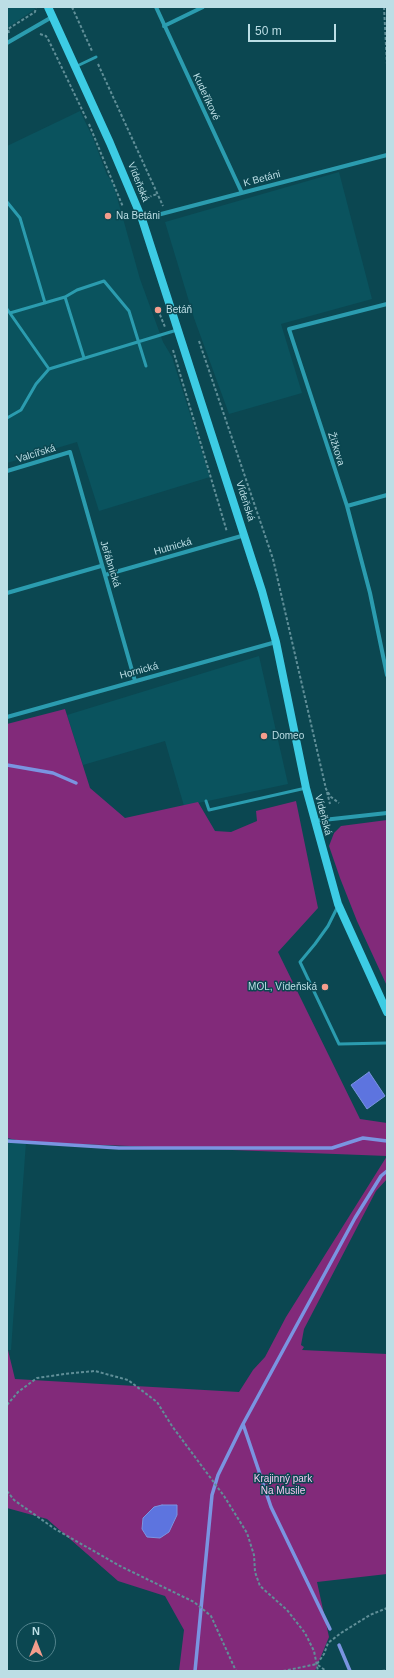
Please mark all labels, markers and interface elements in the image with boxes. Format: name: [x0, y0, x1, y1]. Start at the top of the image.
scale bar: [250, 16, 338, 42]
text: 50 m: [255, 24, 282, 38]
street label: Kudeříkové: [190, 72, 222, 122]
street label: Vídeňská: [125, 160, 151, 204]
street label: K Betáni: [242, 168, 282, 190]
place label: Na Betáni: [116, 210, 160, 222]
marker: Na Betáni: [103, 211, 113, 221]
place label: Betáň: [166, 304, 192, 316]
marker: Betáň: [153, 305, 163, 315]
street label: Žižkova: [325, 431, 347, 467]
street label: Valcířská: [15, 442, 57, 466]
street label: Vídeňská: [233, 479, 257, 523]
street label: Hutnická: [153, 536, 193, 558]
street label: Jeřábnická: [97, 539, 123, 589]
street label: Hornická: [118, 660, 160, 682]
place label: Domeo: [272, 730, 304, 742]
marker: Domeo: [259, 731, 269, 741]
street label: Vídeňská: [312, 793, 334, 837]
place label: MOL, Vídeňská: [248, 981, 317, 993]
marker: MOL, Vídeňská: [320, 982, 330, 992]
park label: Krajinný park Na Musile: [254, 1473, 312, 1496]
north arrow: [16, 1622, 56, 1662]
text: N: [32, 1625, 40, 1637]

